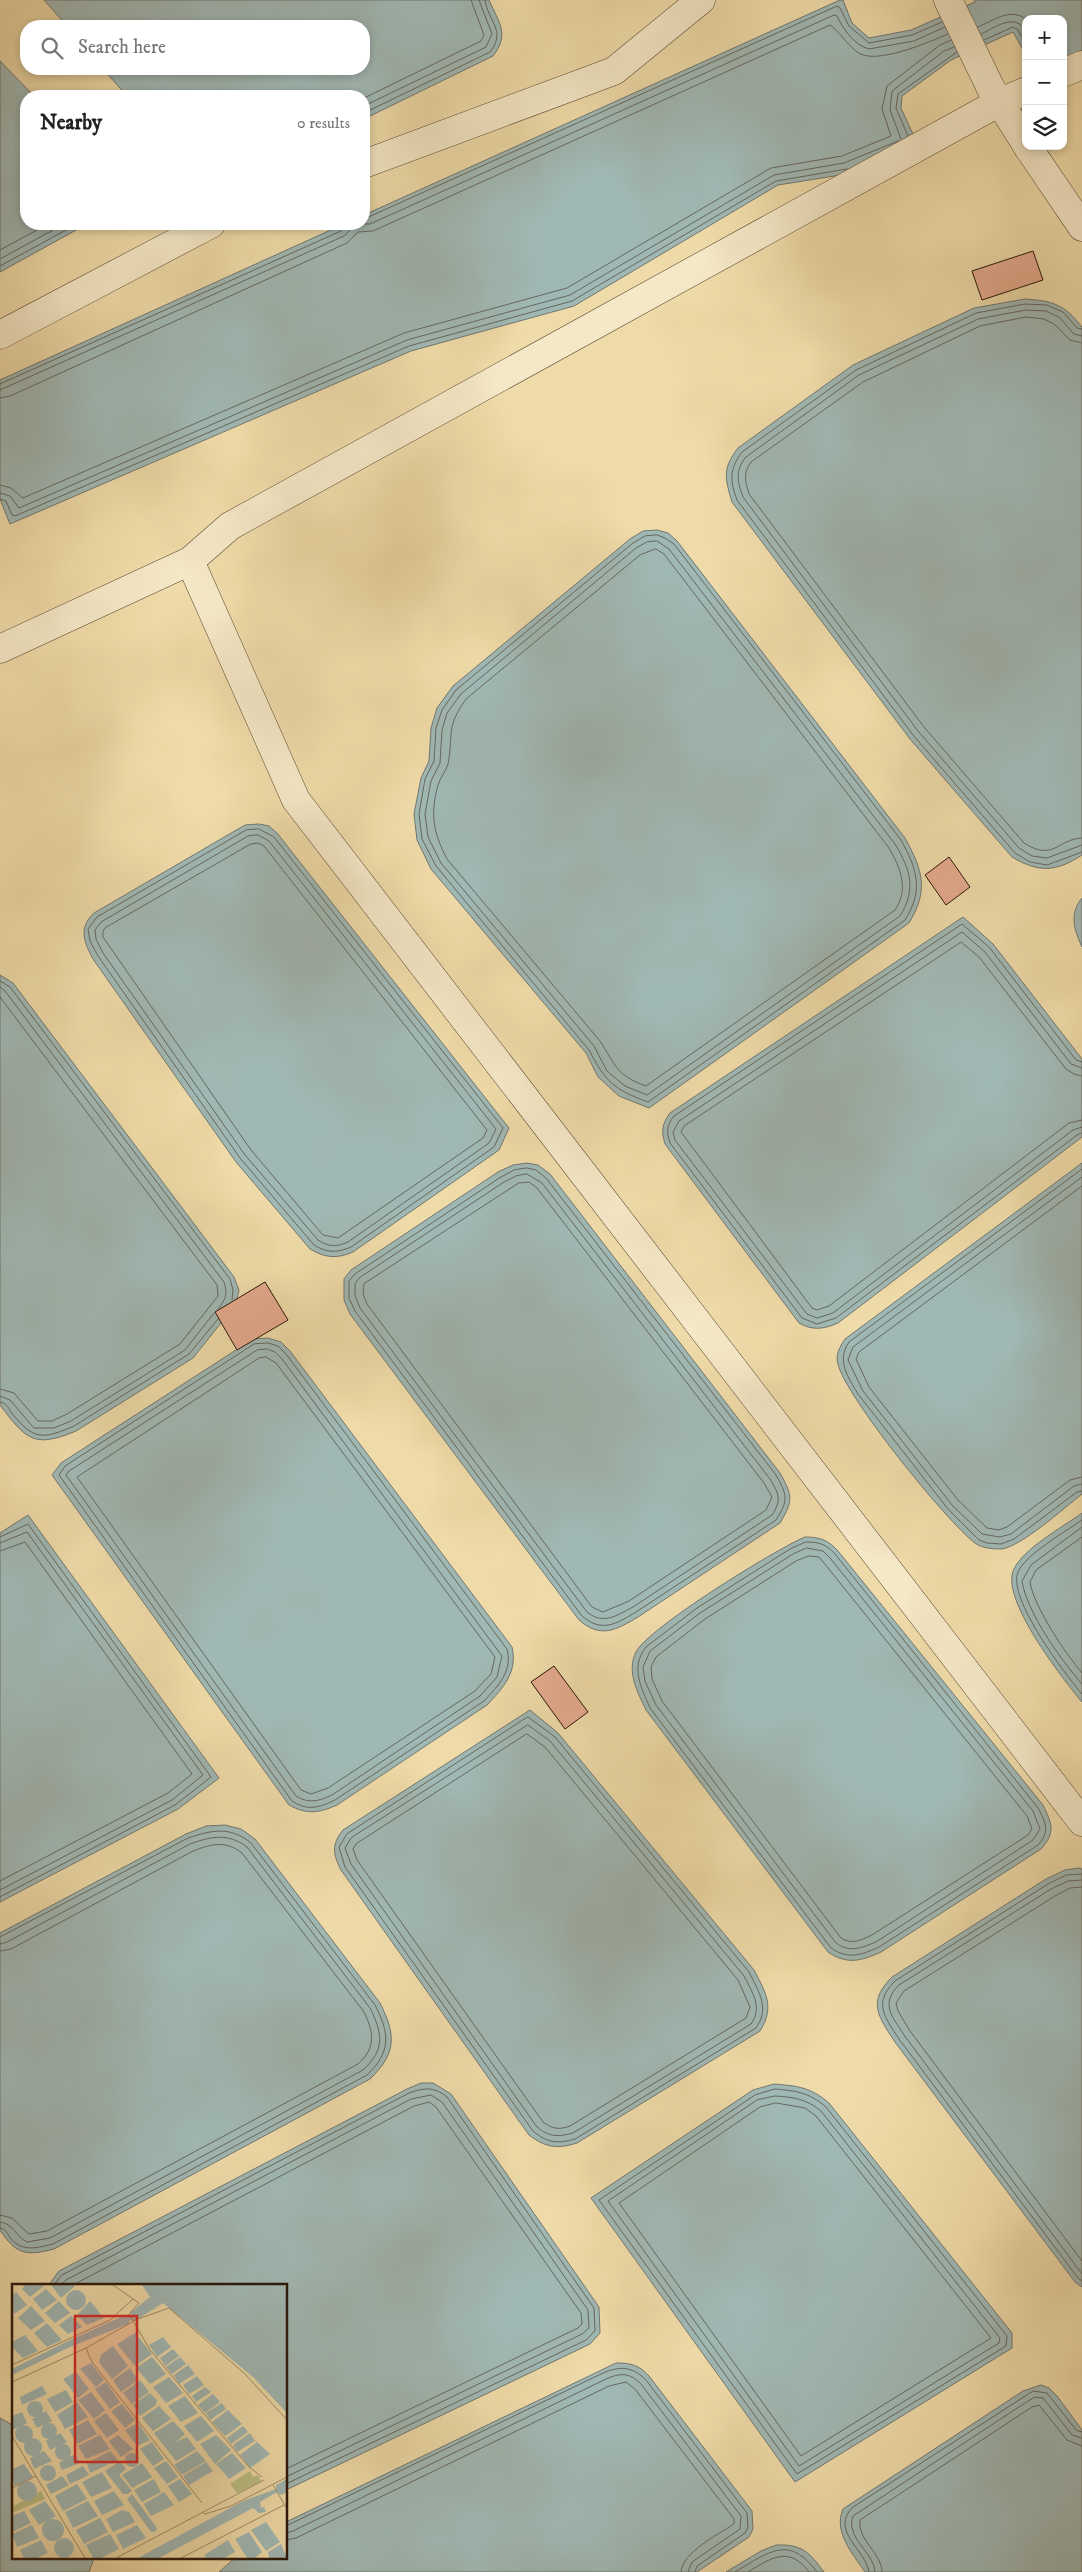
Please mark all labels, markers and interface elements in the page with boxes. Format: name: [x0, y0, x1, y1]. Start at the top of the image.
map controls: [1022, 15, 1067, 150]
button: +: [1022, 15, 1067, 60]
search box: [20, 20, 370, 75]
icon: search: [38, 34, 66, 62]
text: Search here: [78, 36, 166, 59]
button: −: [1022, 60, 1067, 105]
button: layers: [1022, 105, 1067, 150]
text: Nearby: [40, 110, 102, 136]
text: 0 results: [297, 113, 350, 133]
inset map: [12, 2284, 288, 2560]

